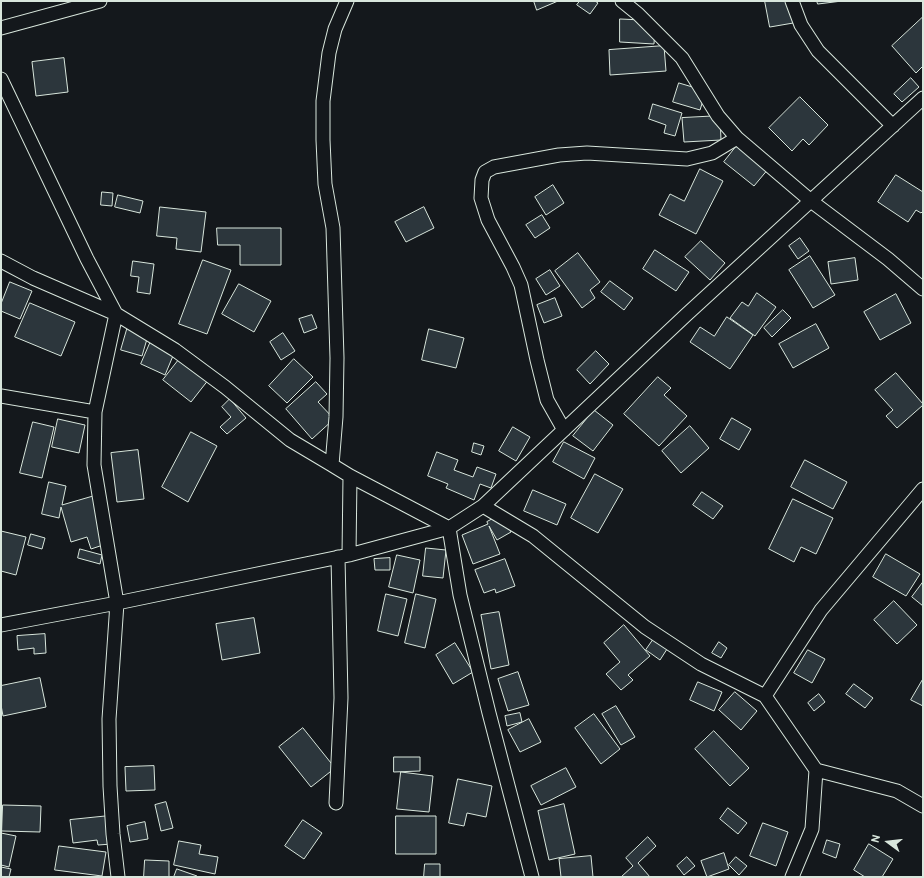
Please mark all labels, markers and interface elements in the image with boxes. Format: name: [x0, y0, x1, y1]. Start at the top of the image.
north arrow: [868, 822, 908, 862]
text: N: [869, 833, 884, 845]

